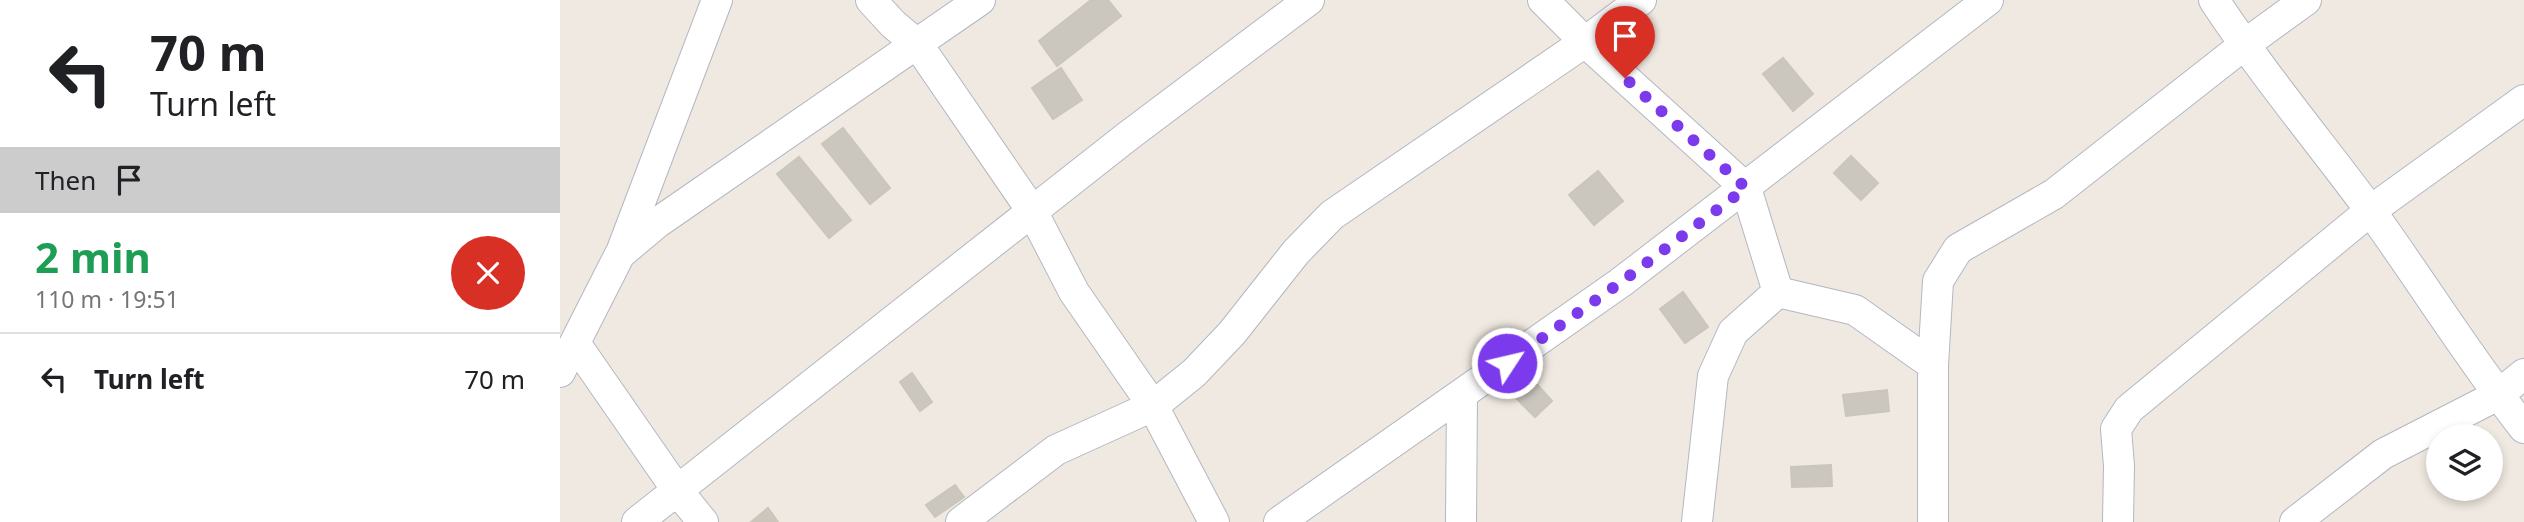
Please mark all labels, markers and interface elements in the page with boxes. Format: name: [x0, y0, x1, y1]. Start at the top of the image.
pin: [1595, 6, 1655, 78]
icon: arrive: [1606, 17, 1644, 55]
text: 70 m: [150, 19, 267, 85]
icon: left: [35, 28, 126, 119]
text: Turn left: [150, 82, 276, 125]
icon: arrive: [110, 161, 148, 199]
text: Then: [35, 162, 96, 198]
text: 2 min: [35, 228, 151, 285]
button: close: [451, 236, 525, 310]
text: 110 m · 19:51: [35, 283, 179, 315]
position arrow: [1470, 326, 1544, 400]
icon: left: [35, 360, 73, 398]
text: Turn left: [94, 361, 205, 397]
text: 70 m: [464, 361, 525, 397]
map controls: [2426, 424, 2503, 501]
button: layers: [2426, 424, 2503, 501]

